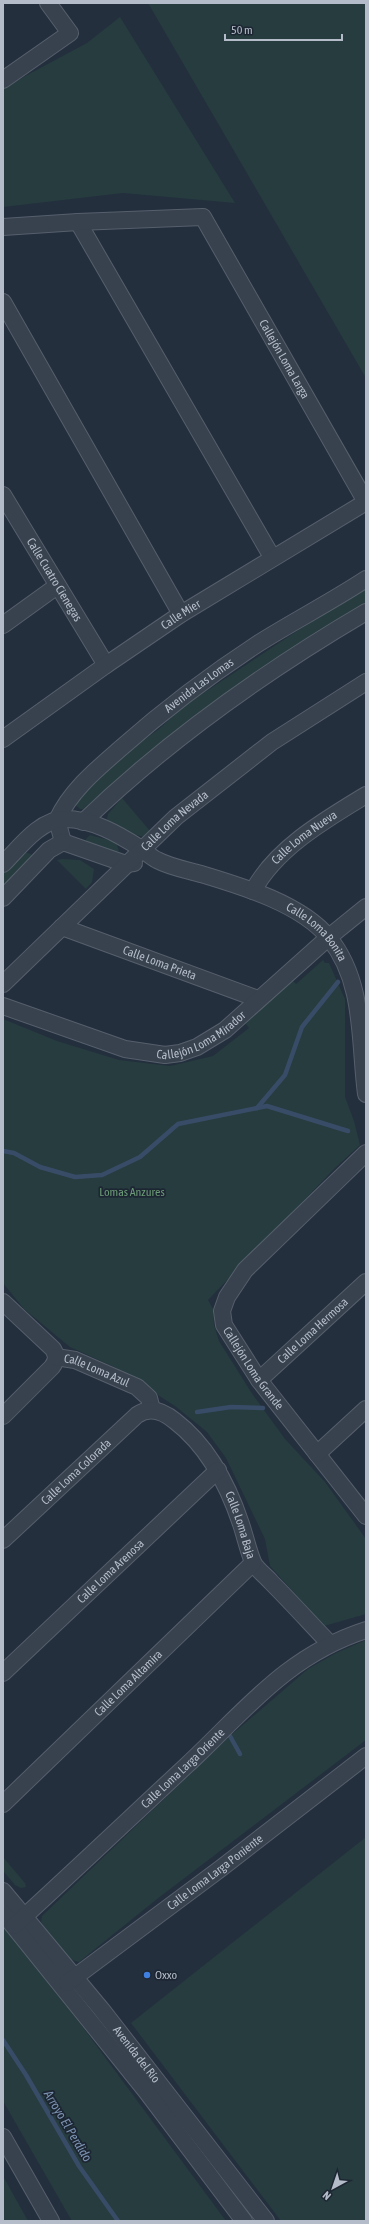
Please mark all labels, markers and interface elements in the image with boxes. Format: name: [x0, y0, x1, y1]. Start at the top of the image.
scale bar: [225, 16, 342, 42]
text: 50 m: [231, 23, 253, 37]
street label: Callejón Loma Larga: [256, 317, 312, 401]
street label: Calle Cuatro Cienegas: [24, 535, 85, 624]
street label: Calle Mier: [158, 597, 203, 633]
street label: Avenida Las Lomas: [162, 655, 236, 716]
street label: Calle Loma Nevada: [138, 788, 211, 854]
street label: Calle Loma Nueva: [269, 808, 340, 867]
street label: Calle Loma Bonita: [284, 900, 350, 964]
street label: Calle Loma Prieta: [121, 943, 198, 983]
street label: Callejón Loma Mirador: [156, 1008, 249, 1062]
park label: Lomas Anzures: [99, 1185, 165, 1199]
street label: Calle Loma Hermosa: [275, 1295, 351, 1366]
street label: Callejón Loma Grande: [220, 1324, 286, 1412]
street label: Calle Loma Azul: [63, 1351, 132, 1390]
street label: Calle Loma Colorada: [38, 1436, 114, 1508]
street label: Calle Loma Baja: [222, 1489, 258, 1561]
street label: Calle Loma Arenosa: [74, 1537, 147, 1606]
street label: Calle Loma Altamira: [91, 1647, 165, 1719]
street label: Calle Loma Larga Oriente: [138, 1725, 227, 1811]
street label: Calle Loma Larga Poniente: [165, 1831, 266, 1913]
place label: Oxxo: [155, 1968, 178, 1982]
marker: Oxxo: [142, 1970, 152, 1980]
street label: Avenida del Río: [110, 2023, 163, 2086]
water label: Arroyo El Perdido: [40, 2087, 95, 2164]
north arrow: [313, 2168, 353, 2208]
text: N: [320, 2189, 333, 2202]

